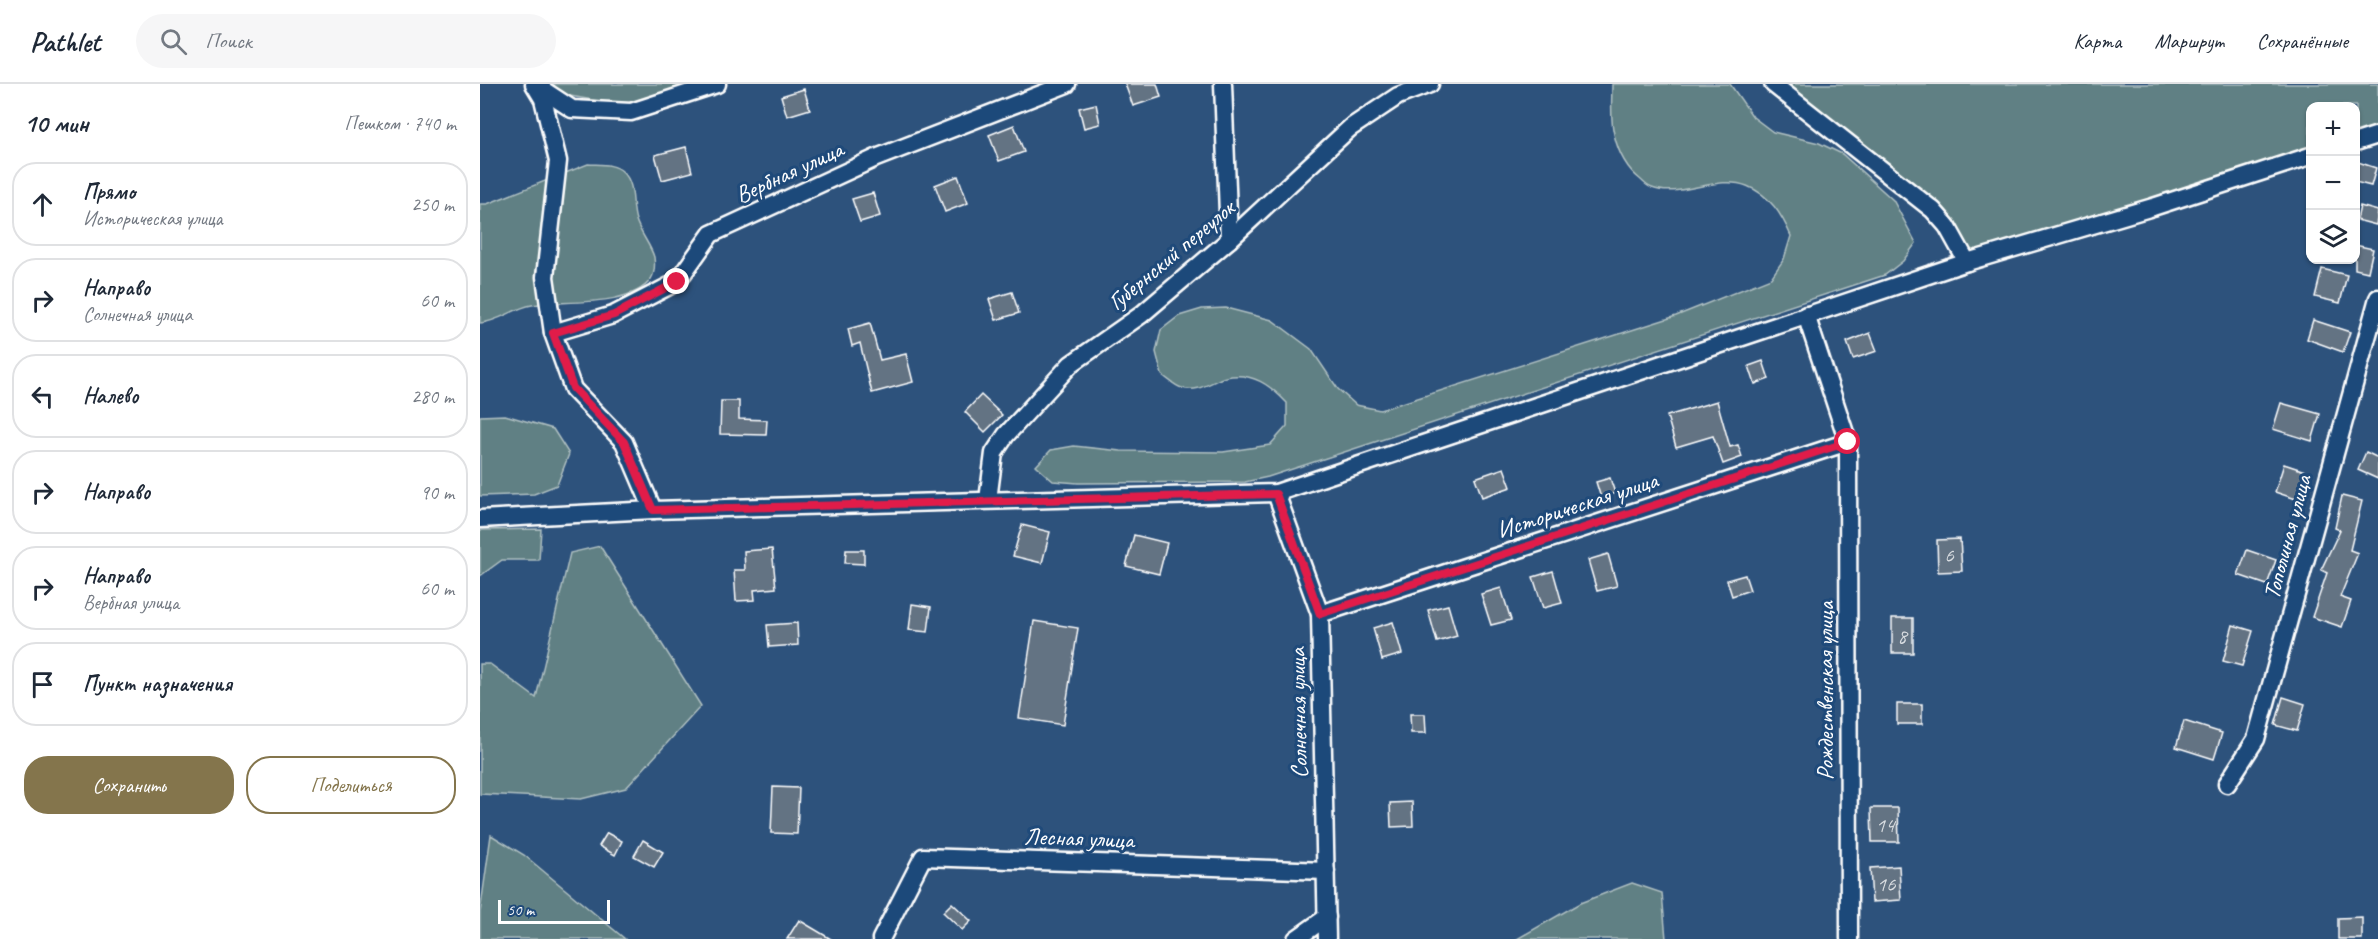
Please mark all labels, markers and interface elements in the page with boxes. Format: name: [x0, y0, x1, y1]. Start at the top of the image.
search box: [136, 14, 556, 68]
text: Pathlet: [30, 24, 100, 59]
icon: search: [157, 25, 190, 58]
text: Поиск: [205, 27, 252, 55]
text: Карта: [2073, 28, 2122, 54]
text: Маршрут: [2155, 28, 2224, 54]
text: Сохранённые: [2257, 28, 2348, 54]
map controls: [2306, 102, 2360, 264]
button: +: [2306, 102, 2360, 156]
text: 10 мин: [24, 107, 89, 140]
text: Пешком · 740 m: [344, 111, 456, 136]
street label: Вербная улица: [730, 133, 850, 210]
button: −: [2306, 156, 2360, 210]
text: Прямо: [83, 178, 135, 206]
icon: ahead: [26, 188, 59, 221]
text: 250 m: [411, 192, 454, 217]
street label: Губернский переулок: [1101, 192, 1242, 317]
text: Историческая улица: [83, 206, 223, 231]
button: layers: [2306, 210, 2360, 264]
route end: [663, 268, 689, 294]
text: Направо: [83, 274, 150, 302]
icon: right: [26, 284, 59, 317]
text: 60 m: [420, 288, 454, 313]
text: Солнечная улица: [83, 302, 192, 327]
icon: left: [26, 380, 59, 413]
text: Налево: [83, 382, 139, 410]
text: 280 m: [411, 384, 454, 409]
route start: [1834, 428, 1860, 454]
street label: Историческая улица: [1493, 464, 1663, 545]
street label: Тополиная улица: [2256, 470, 2318, 602]
icon: right: [26, 476, 59, 509]
text: Направо: [83, 478, 150, 506]
text: 90 m: [420, 480, 454, 505]
house number: 6: [1944, 542, 1954, 568]
text: Направо: [83, 562, 150, 590]
icon: right: [26, 572, 59, 605]
text: 60 m: [420, 576, 454, 601]
text: Вербная улица: [83, 590, 179, 615]
street label: Рождественская улица: [1810, 600, 1840, 780]
house number: 8: [1897, 623, 1909, 649]
street label: Солнечная улица: [1282, 646, 1314, 779]
icon: arrive: [26, 668, 59, 701]
text: Пункт назначения: [83, 670, 232, 698]
button: Сохранить: [24, 756, 234, 814]
button: Поделиться: [246, 756, 456, 814]
house number: 14: [1876, 812, 1897, 838]
street label: Лесная улица: [1024, 821, 1137, 855]
house number: 16: [1877, 871, 1896, 897]
scale bar: [498, 897, 610, 924]
text: 50 m: [507, 900, 534, 920]

